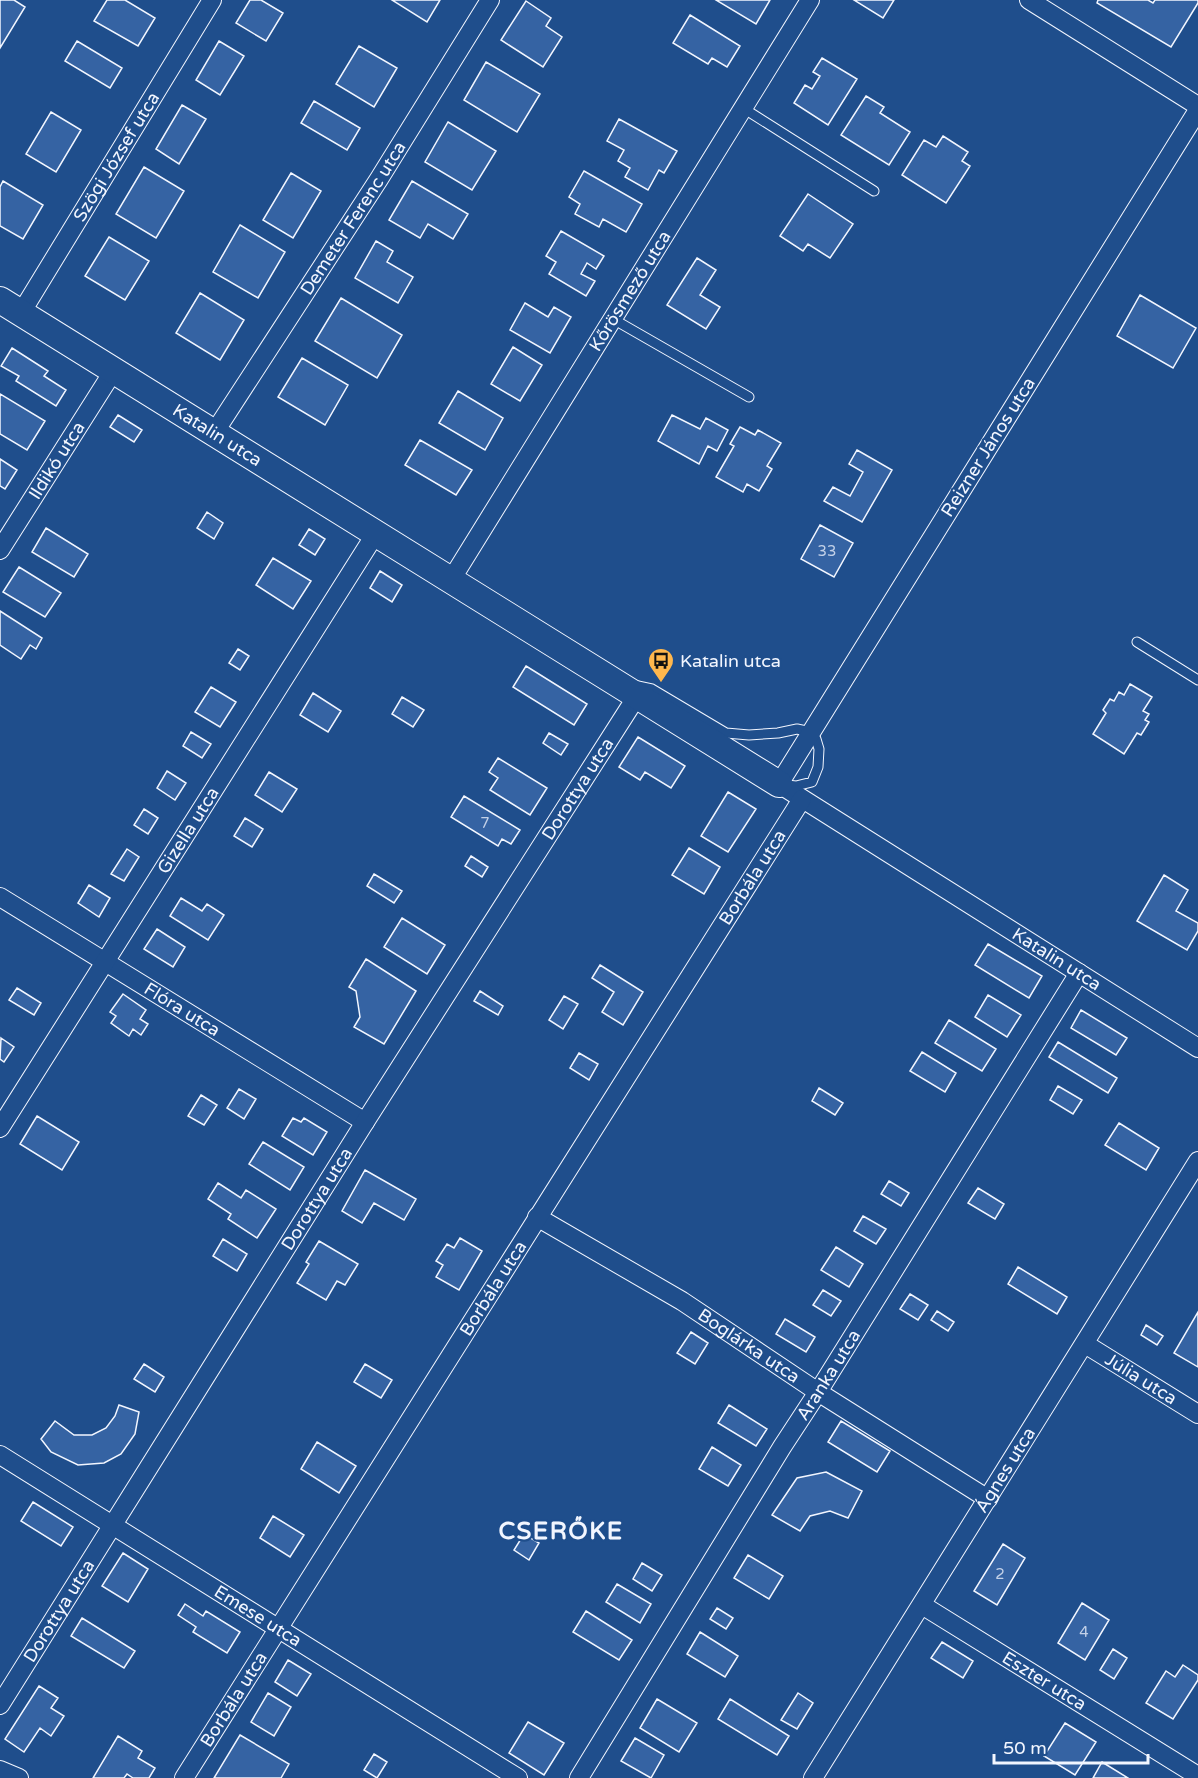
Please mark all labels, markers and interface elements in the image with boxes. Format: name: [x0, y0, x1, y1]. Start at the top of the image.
street label: Szögi József utca: [68, 88, 164, 226]
street label: Demeter Ferenc utca: [296, 137, 411, 299]
street label: Kőrösmező utca: [584, 226, 676, 355]
street label: Reizner János utca: [936, 373, 1040, 521]
street label: Katalin utca: [169, 399, 266, 471]
street label: Ildikó utca: [24, 417, 90, 504]
house number: 33: [818, 542, 836, 560]
bus stop icon: Katalin utca: [646, 646, 676, 684]
place label: Katalin utca: [680, 650, 781, 672]
street label: Dorottya utca: [537, 734, 618, 844]
street label: Gizella utca: [152, 783, 224, 878]
house number: 7: [480, 814, 490, 832]
street label: Borbála utca: [714, 826, 791, 929]
street label: Katalin utca: [1008, 923, 1105, 995]
street label: Flóra utca: [140, 978, 224, 1041]
street label: Dorottya utca: [276, 1144, 357, 1254]
street label: Borbála utca: [455, 1237, 531, 1340]
street label: Boglárka utca: [694, 1304, 804, 1388]
street label: Aranka utca: [791, 1325, 865, 1424]
street label: Júlia utca: [1101, 1348, 1181, 1409]
street label: Ágnes utca: [970, 1423, 1040, 1517]
district label: CSERŐKE: [498, 1516, 624, 1546]
street label: Dorottya utca: [18, 1555, 99, 1666]
house number: 2: [995, 1565, 1005, 1583]
street label: Emese utca: [210, 1580, 306, 1651]
house number: 4: [1079, 1623, 1089, 1641]
street label: Eszter utca: [998, 1646, 1091, 1715]
street label: Borbála utca: [195, 1648, 272, 1751]
scale bar: [994, 1727, 1148, 1765]
text: 50 m: [1003, 1737, 1047, 1759]

